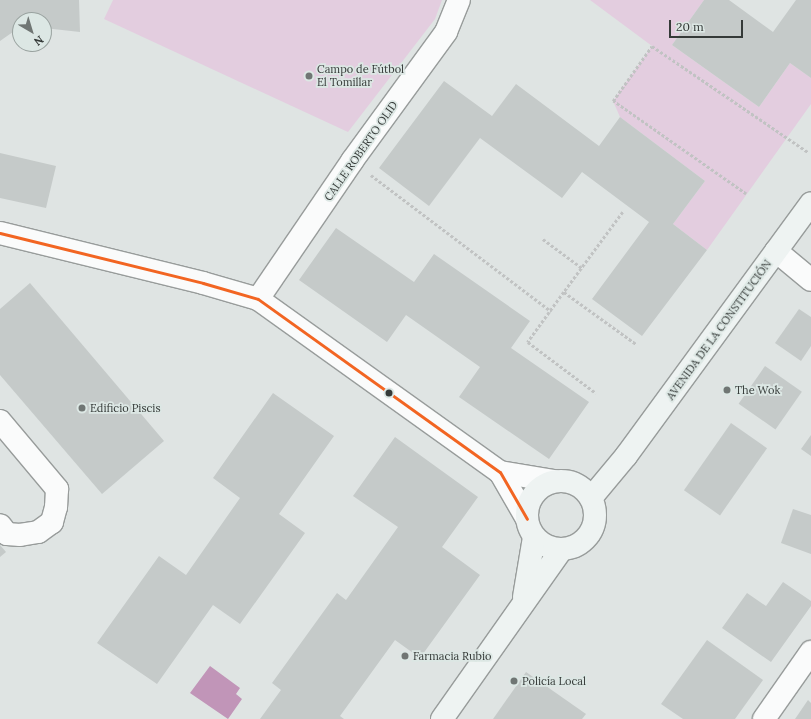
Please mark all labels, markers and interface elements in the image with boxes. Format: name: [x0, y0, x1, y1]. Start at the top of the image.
north arrow: [12, 12, 52, 52]
scale bar: [671, 12, 745, 38]
text: 20 m: [676, 19, 704, 34]
text: N: [31, 33, 46, 49]
place label: Campo de Fútbol El Tomillar: [317, 63, 404, 89]
marker: Campo de Fútbol El Tomillar: [304, 71, 314, 81]
street label: CALLE ROBERTO OLID: [322, 99, 400, 203]
street label: AVENIDA DE LA CONSTITUCIÓN: [664, 257, 774, 403]
place label: The Wok: [735, 383, 780, 397]
marker: The Wok: [722, 385, 732, 395]
unlabelled marker: [384, 388, 394, 398]
place label: Edificio Piscis: [90, 401, 161, 415]
marker: Edificio Piscis: [77, 403, 87, 413]
place label: Farmacia Rubio: [413, 649, 491, 663]
marker: Farmacia Rubio: [400, 651, 410, 661]
place label: Policía Local: [522, 674, 586, 688]
marker: Policía Local: [509, 676, 519, 686]

